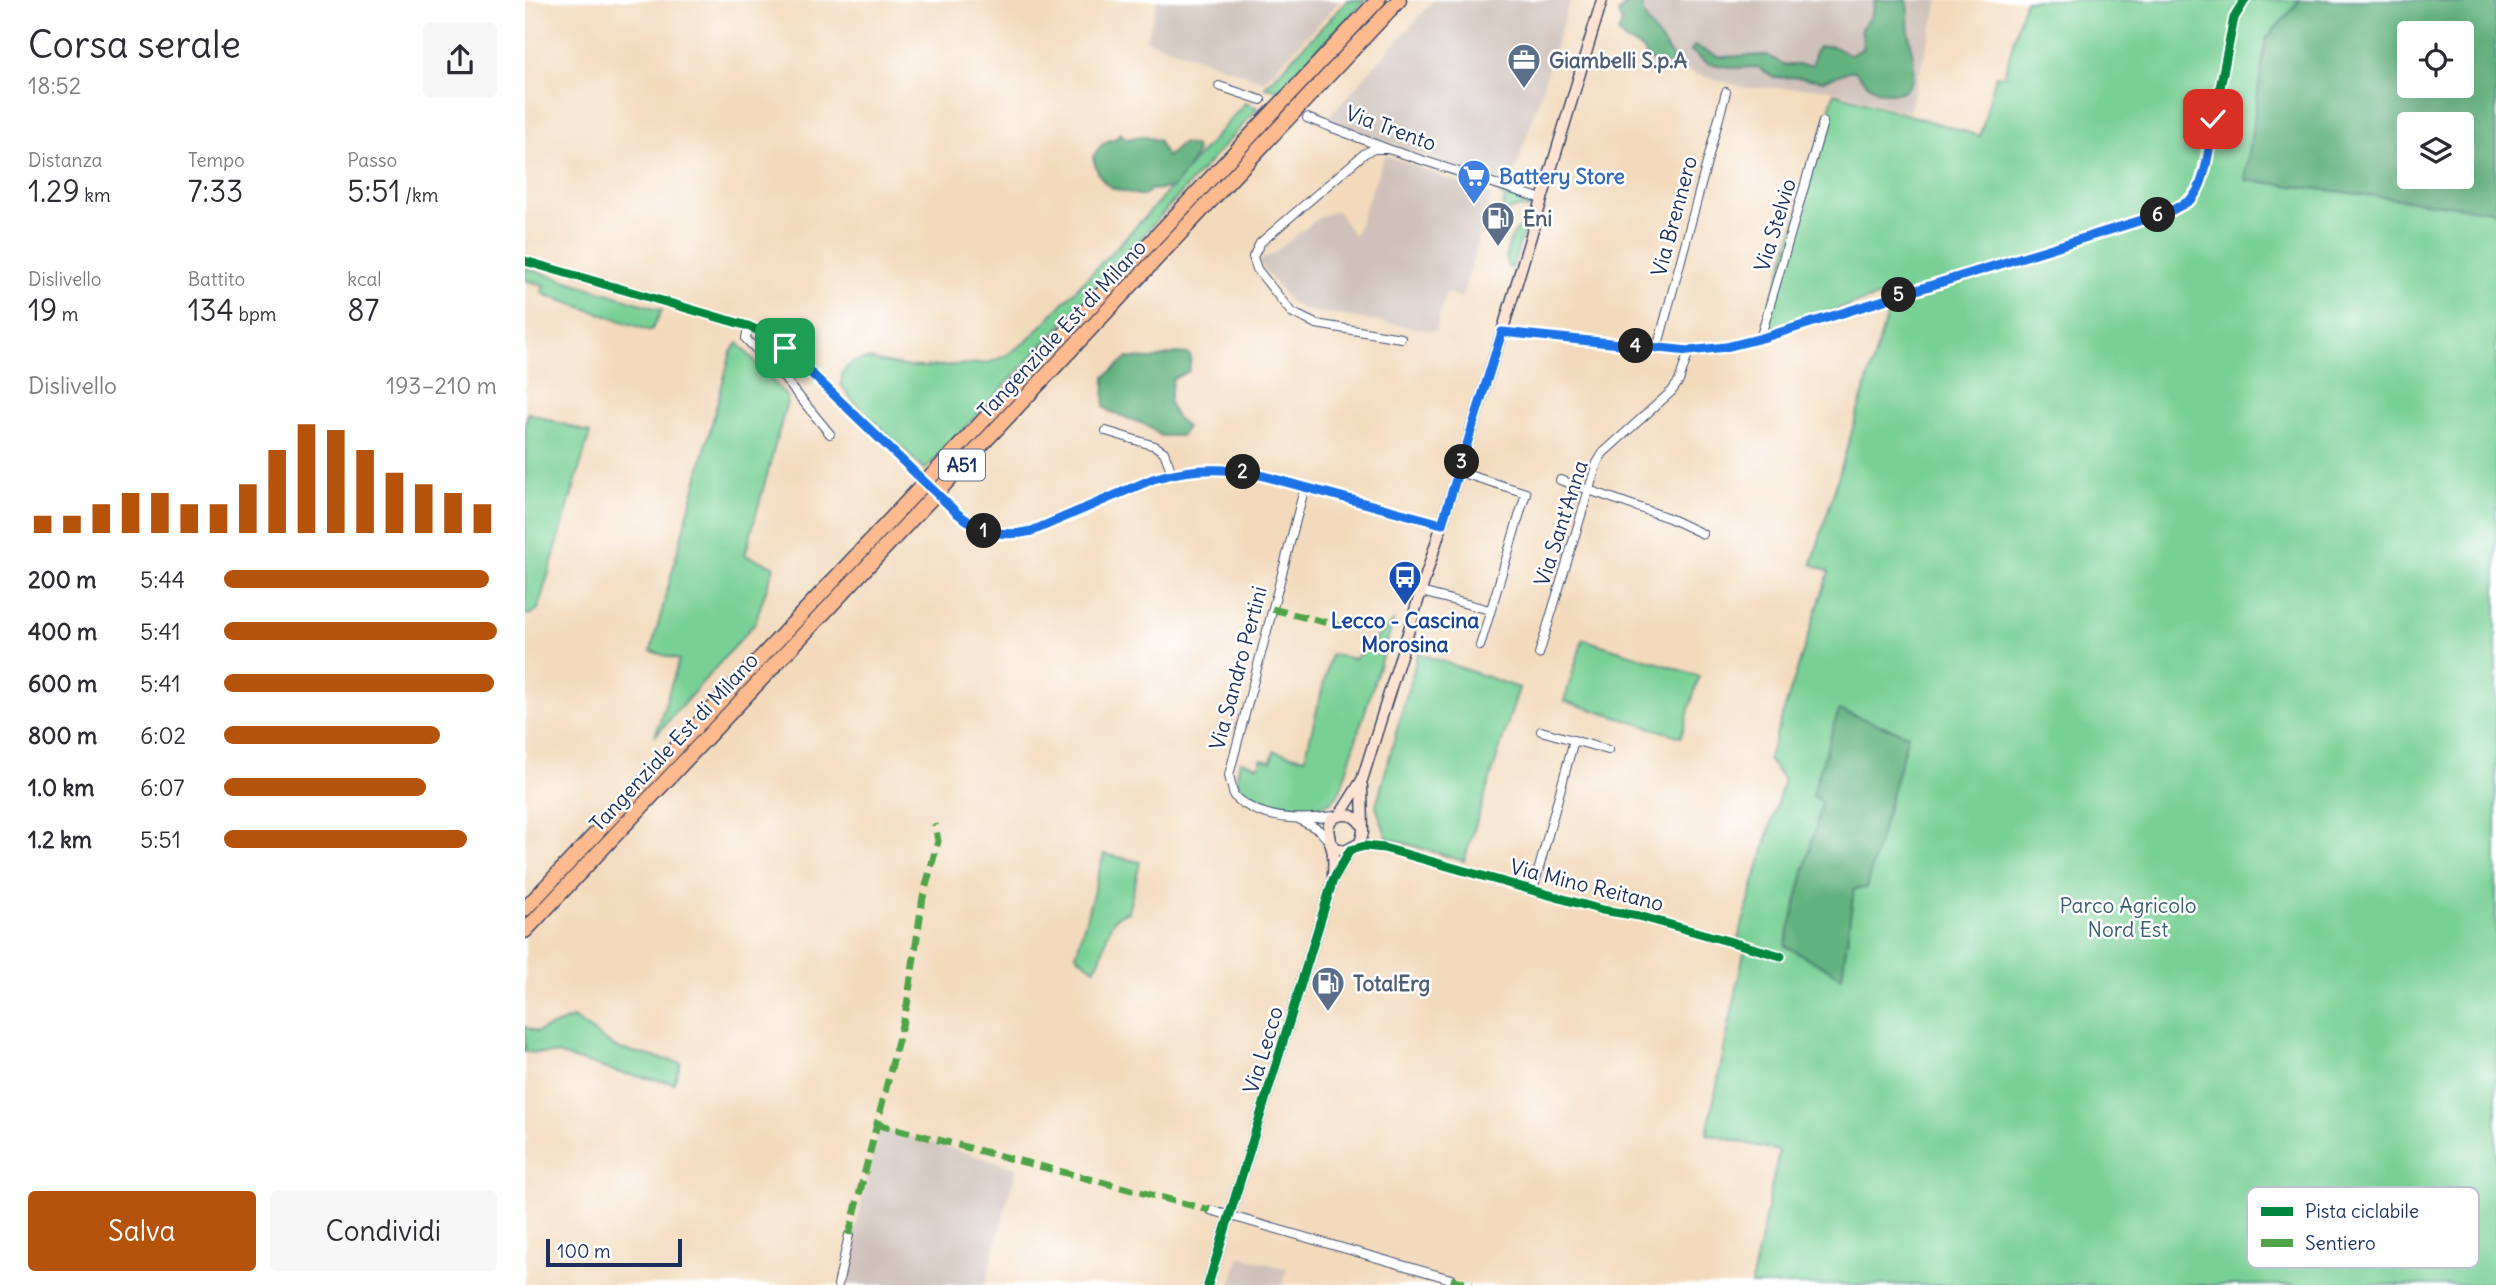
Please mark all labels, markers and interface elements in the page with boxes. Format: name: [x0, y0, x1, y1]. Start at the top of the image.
text: Corsa serale: [28, 21, 241, 68]
map controls: [2397, 21, 2474, 189]
button: locate: [2397, 21, 2474, 98]
button: share: [423, 23, 497, 97]
office icon: Giambelli S.p.A: [1505, 41, 1543, 90]
place label: Giambelli S.p.A: [1549, 47, 1688, 74]
text: 18:52: [28, 71, 81, 100]
pin: [2183, 89, 2243, 149]
street label: Via Trento: [1342, 99, 1440, 157]
icon: check: [2194, 100, 2232, 138]
button: layers: [2397, 112, 2474, 189]
text: Distanza: [28, 148, 102, 172]
text: Tempo: [188, 148, 245, 172]
text: Passo: [347, 148, 397, 172]
street label: Via Brennero: [1645, 153, 1703, 279]
supermarket icon: Battery Store: [1455, 157, 1493, 206]
place label: Battery Store: [1499, 163, 1625, 190]
text: 1.29: [28, 172, 80, 210]
text: 7:33: [188, 172, 243, 210]
text: 5:51: [347, 172, 401, 210]
street label: Via Stelvio: [1748, 175, 1802, 275]
text: km: [80, 183, 111, 207]
text: /km: [401, 183, 438, 207]
pin: 6: [2141, 198, 2175, 232]
fuel station icon: Eni: [1479, 199, 1517, 248]
text: 6: [2152, 202, 2163, 226]
place label: Eni: [1523, 205, 1552, 232]
street label: Tangenziale Est di Milano: [972, 234, 1152, 424]
text: Dislivello: [28, 267, 102, 291]
text: Battito: [188, 267, 245, 291]
text: kcal: [347, 267, 382, 291]
pin: 5: [1881, 278, 1917, 312]
text: 5: [1893, 282, 1904, 306]
text: 19: [28, 291, 57, 329]
text: 134: [188, 291, 234, 329]
text: 87: [347, 291, 379, 329]
text: m: [57, 302, 78, 326]
text: bpm: [234, 302, 276, 326]
pin: [755, 318, 815, 378]
pin: 4: [1619, 328, 1653, 364]
icon: arrive: [766, 329, 804, 367]
text: 4: [1630, 333, 1641, 357]
text: Dislivello: [28, 371, 117, 400]
text: 193–210 m: [386, 371, 497, 400]
pin: 3: [1445, 444, 1479, 480]
text: 3: [1456, 449, 1467, 473]
road number: A51: [939, 450, 985, 480]
pin: 2: [1225, 454, 1261, 490]
street label: Via Sant'Anna: [1528, 457, 1594, 589]
text: 2: [1237, 459, 1248, 483]
pin: 1: [967, 514, 1001, 548]
text: 1: [980, 518, 987, 542]
bus stop icon: Lecco - Cascina Morosina: [1386, 558, 1424, 607]
text: 200 m: [28, 565, 97, 594]
text: 5:44: [140, 565, 185, 594]
street label: Via Sandro Pertini: [1203, 583, 1273, 753]
place label: Lecco - Cascina Morosina: [1331, 607, 1479, 658]
text: 400 m: [28, 617, 97, 646]
text: 5:41: [140, 617, 181, 646]
street label: Tangenziale Est di Milano: [584, 647, 764, 837]
text: 600 m: [28, 669, 97, 698]
text: 5:41: [140, 669, 181, 698]
text: 800 m: [28, 721, 97, 750]
text: 6:02: [140, 721, 186, 750]
text: 1.0 km: [28, 773, 94, 802]
text: 6:07: [140, 773, 185, 802]
text: 1.2 km: [28, 825, 92, 854]
text: 5:51: [140, 825, 181, 854]
street label: Via Mino Reitano: [1507, 853, 1667, 917]
park label: Parco Agricolo Nord Est: [2059, 892, 2197, 943]
fuel station icon: TotalErg: [1309, 964, 1347, 1013]
place label: TotalErg: [1353, 970, 1430, 997]
street label: Via Lecco: [1237, 1003, 1289, 1097]
legend: [2247, 1187, 2479, 1268]
button: Salva: [28, 1191, 256, 1271]
button: Condividi: [270, 1191, 497, 1271]
text: Pista ciclabile: [2305, 1199, 2419, 1223]
text: Sentiero: [2305, 1231, 2376, 1255]
scale bar: [546, 1236, 683, 1268]
text: 100 m: [557, 1239, 611, 1263]

